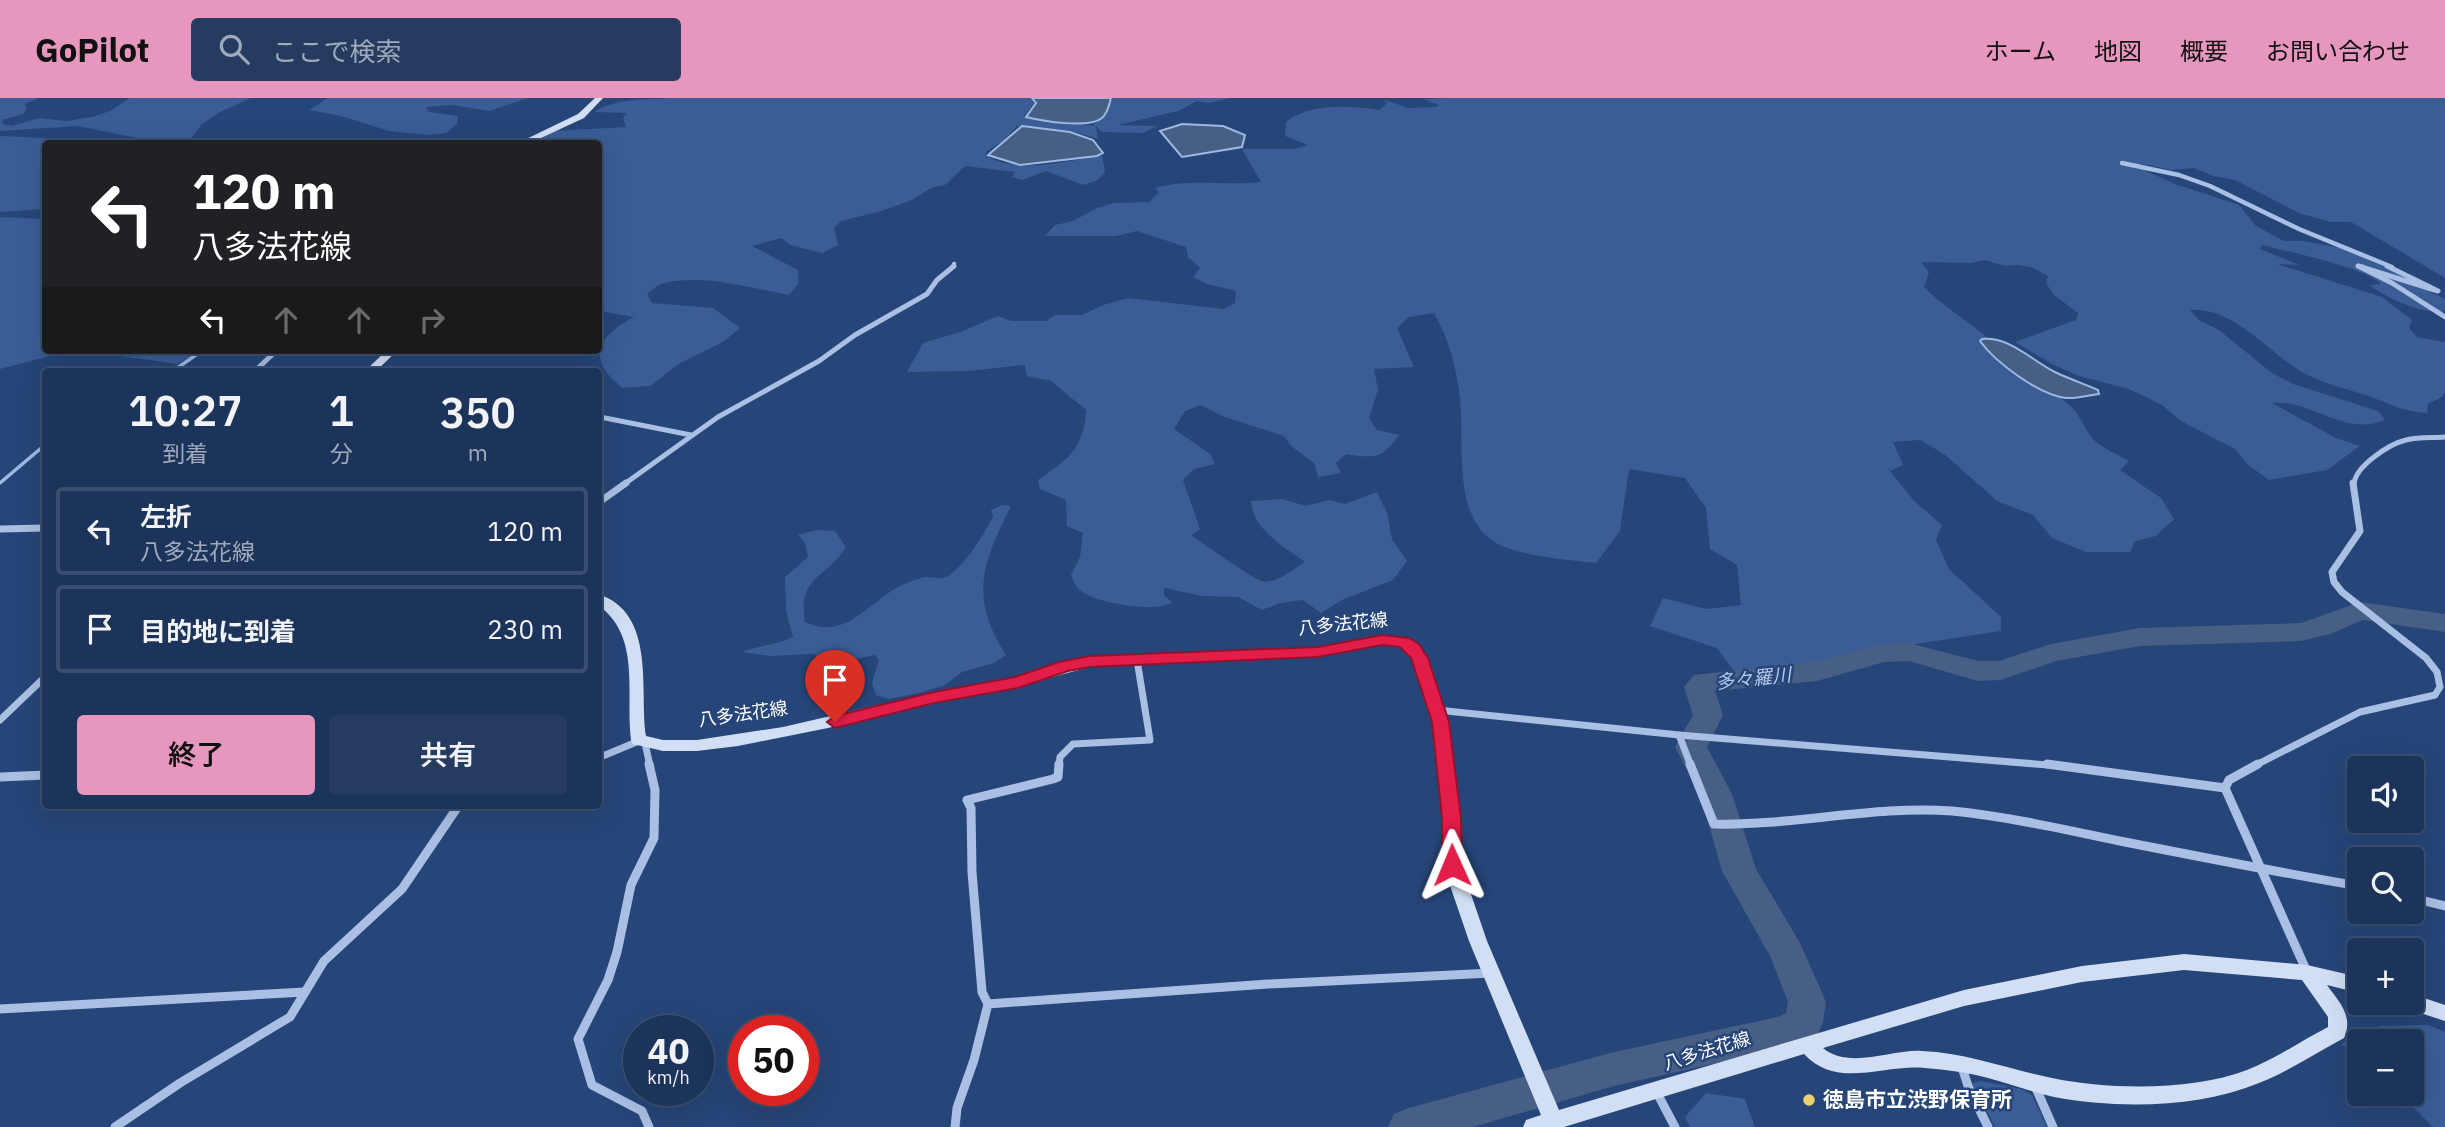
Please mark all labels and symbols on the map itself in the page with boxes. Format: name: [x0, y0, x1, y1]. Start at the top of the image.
street label: 八多法花線: [1297, 607, 1389, 640]
pin: [805, 650, 865, 722]
water label: 多々羅川: [1714, 662, 1794, 694]
street label: 八多法花線: [697, 696, 789, 731]
position arrow: [1415, 828, 1489, 902]
speed limit sign: 50: [728, 1015, 819, 1106]
street label: 八多法花線: [1660, 1026, 1753, 1075]
place label: 徳島市立渋野保育所: [1823, 1085, 2012, 1113]
marker: 徳島市立渋野保育所: [1801, 1092, 1817, 1108]

